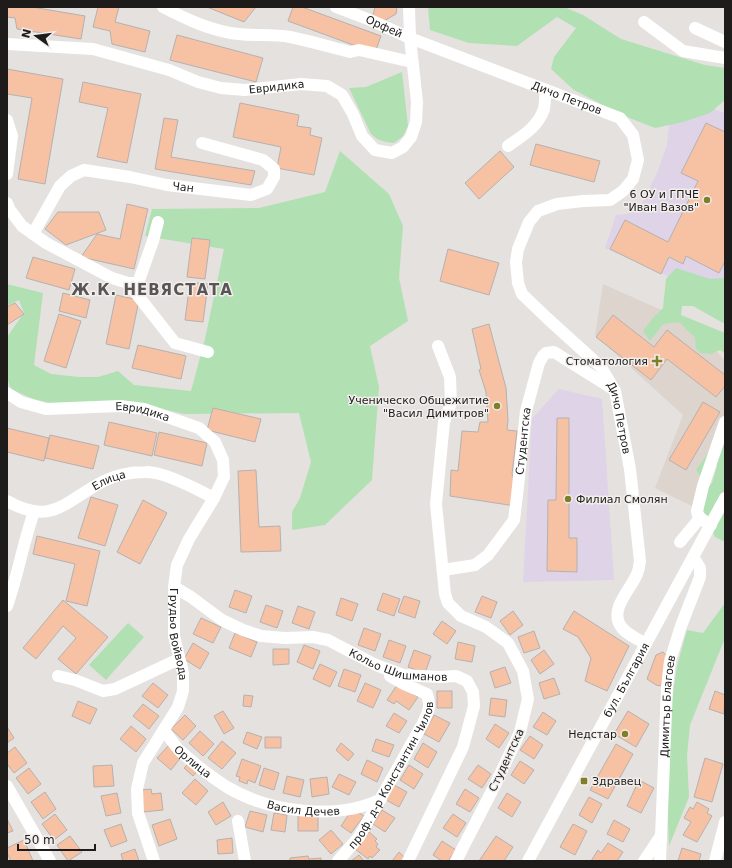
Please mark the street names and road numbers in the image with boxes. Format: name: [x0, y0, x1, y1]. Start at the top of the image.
street label: Орфей: [364, 13, 404, 41]
street label: Евридика: [248, 78, 305, 97]
street label: Дичо Петров: [530, 79, 604, 117]
street label: Чан: [172, 180, 195, 195]
street label: Дичо Петров: [604, 379, 633, 455]
street label: Евридика: [115, 400, 172, 424]
street label: Студентска: [513, 406, 534, 475]
street label: Елица: [90, 468, 127, 493]
street label: Грудьо Войвода: [166, 588, 189, 681]
street label: бул. България: [601, 641, 652, 720]
street label: Кольо Шишманов: [347, 646, 448, 684]
street label: Димитър Благоев: [658, 653, 679, 758]
street label: проф. д-р Константин Чилов: [346, 701, 436, 852]
street label: Студентска: [486, 727, 527, 794]
street label: Орлица: [171, 743, 214, 781]
street label: Васил Дечев: [265, 798, 340, 819]

